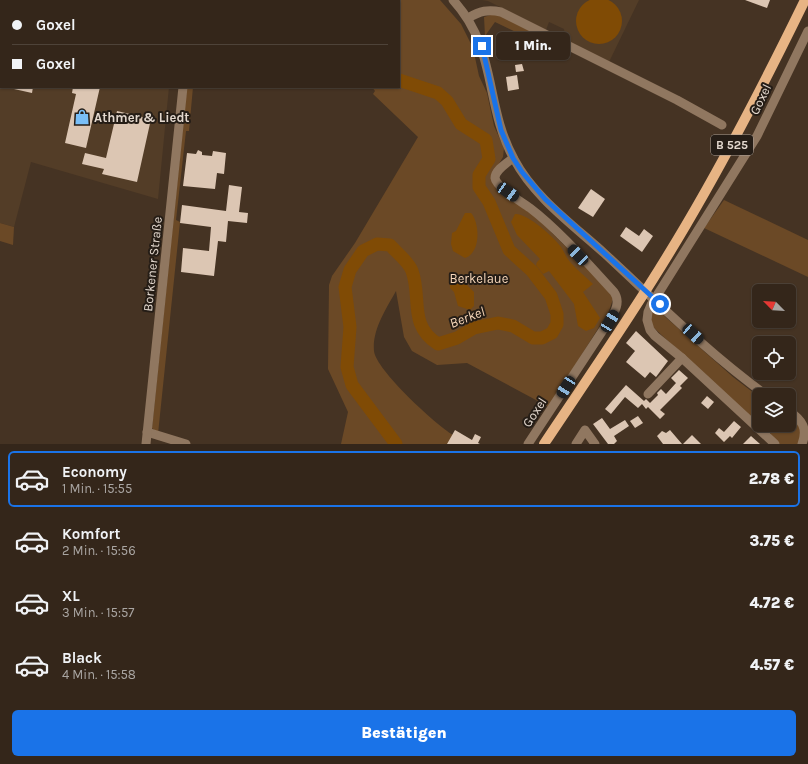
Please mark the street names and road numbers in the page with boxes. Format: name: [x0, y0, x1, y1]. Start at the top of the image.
street label: Goxel: [747, 81, 774, 117]
road number: B 525: [711, 135, 753, 155]
street label: Borkener Straße: [140, 215, 165, 312]
street label: Goxel: [519, 395, 550, 430]

